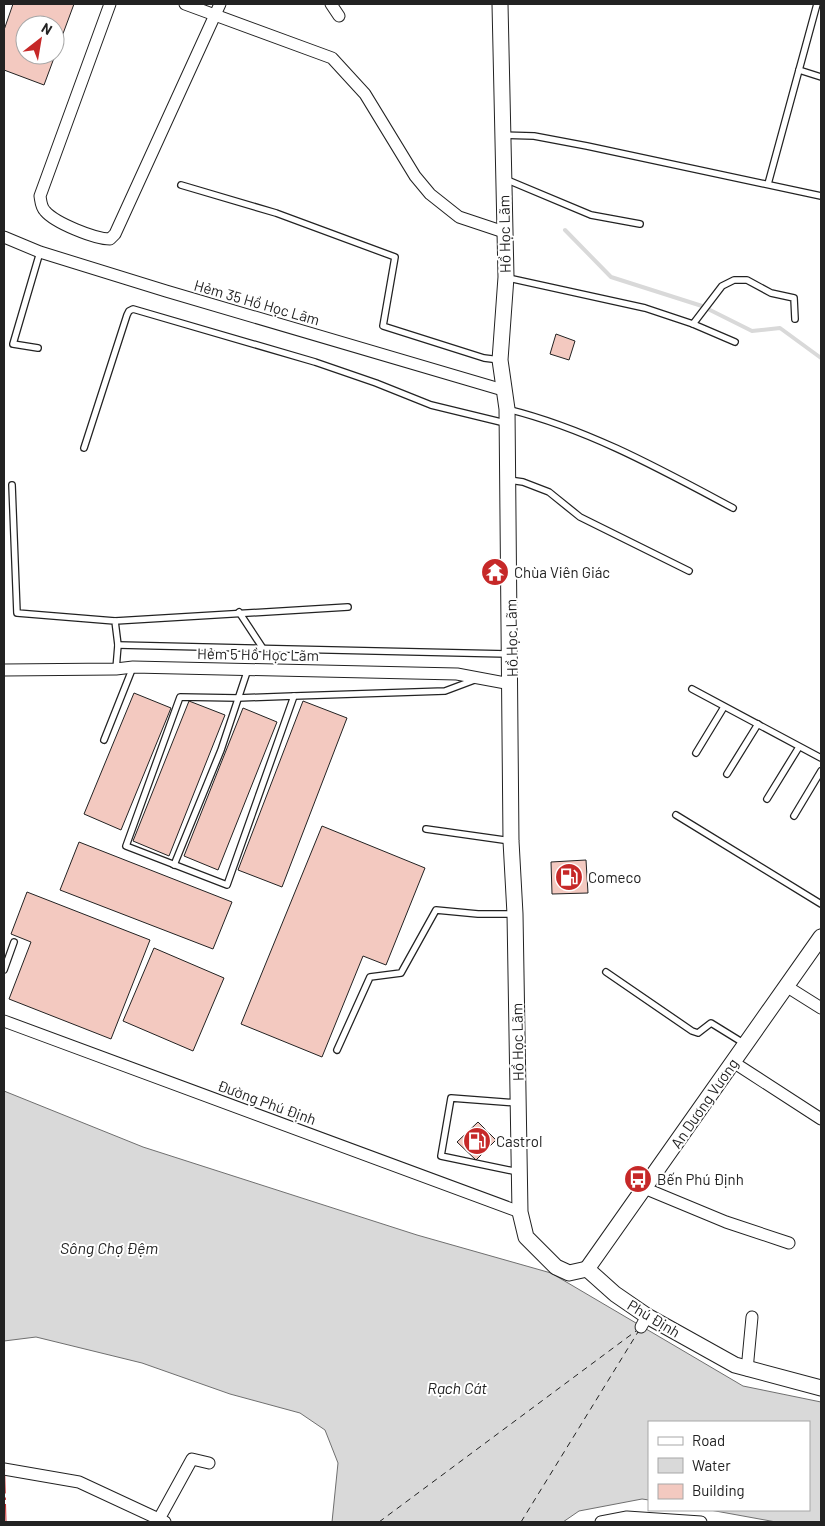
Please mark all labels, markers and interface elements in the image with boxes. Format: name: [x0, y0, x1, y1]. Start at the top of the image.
north arrow: [15, 15, 65, 65]
text: N: [39, 19, 55, 38]
street label: Hồ Học Lãm: [494, 195, 514, 273]
street label: Hẻm 35 Hồ Học Lãm: [192, 275, 322, 329]
temple icon: Chùa Viên Giác: [480, 557, 510, 587]
place label: Chùa Viên Giác: [514, 563, 610, 581]
street label: Hồ Học Lãm: [501, 599, 521, 677]
street label: Hẻm 5 Hồ Học Lãm: [197, 644, 319, 664]
fuel station icon: Comeco: [554, 862, 584, 892]
place label: Comeco: [588, 868, 642, 886]
street label: Hồ Học Lãm: [507, 1003, 527, 1081]
street label: An Dương Vương: [666, 1055, 742, 1151]
street label: Đường Phú Định: [215, 1076, 319, 1128]
fuel station icon: Castrol: [462, 1126, 492, 1156]
place label: Castrol: [496, 1132, 542, 1150]
bus stop icon: Bến Phú Định: [623, 1164, 653, 1194]
place label: Bến Phú Định: [657, 1170, 744, 1188]
water label: Sông Chợ Đệm: [60, 1238, 158, 1257]
street label: Phú Định: [624, 1295, 684, 1341]
water label: Rạch Cát: [427, 1378, 487, 1397]
legend: [648, 1421, 810, 1511]
text: Road: [692, 1431, 725, 1449]
text: Water: [692, 1456, 731, 1474]
text: Building: [692, 1481, 745, 1499]

